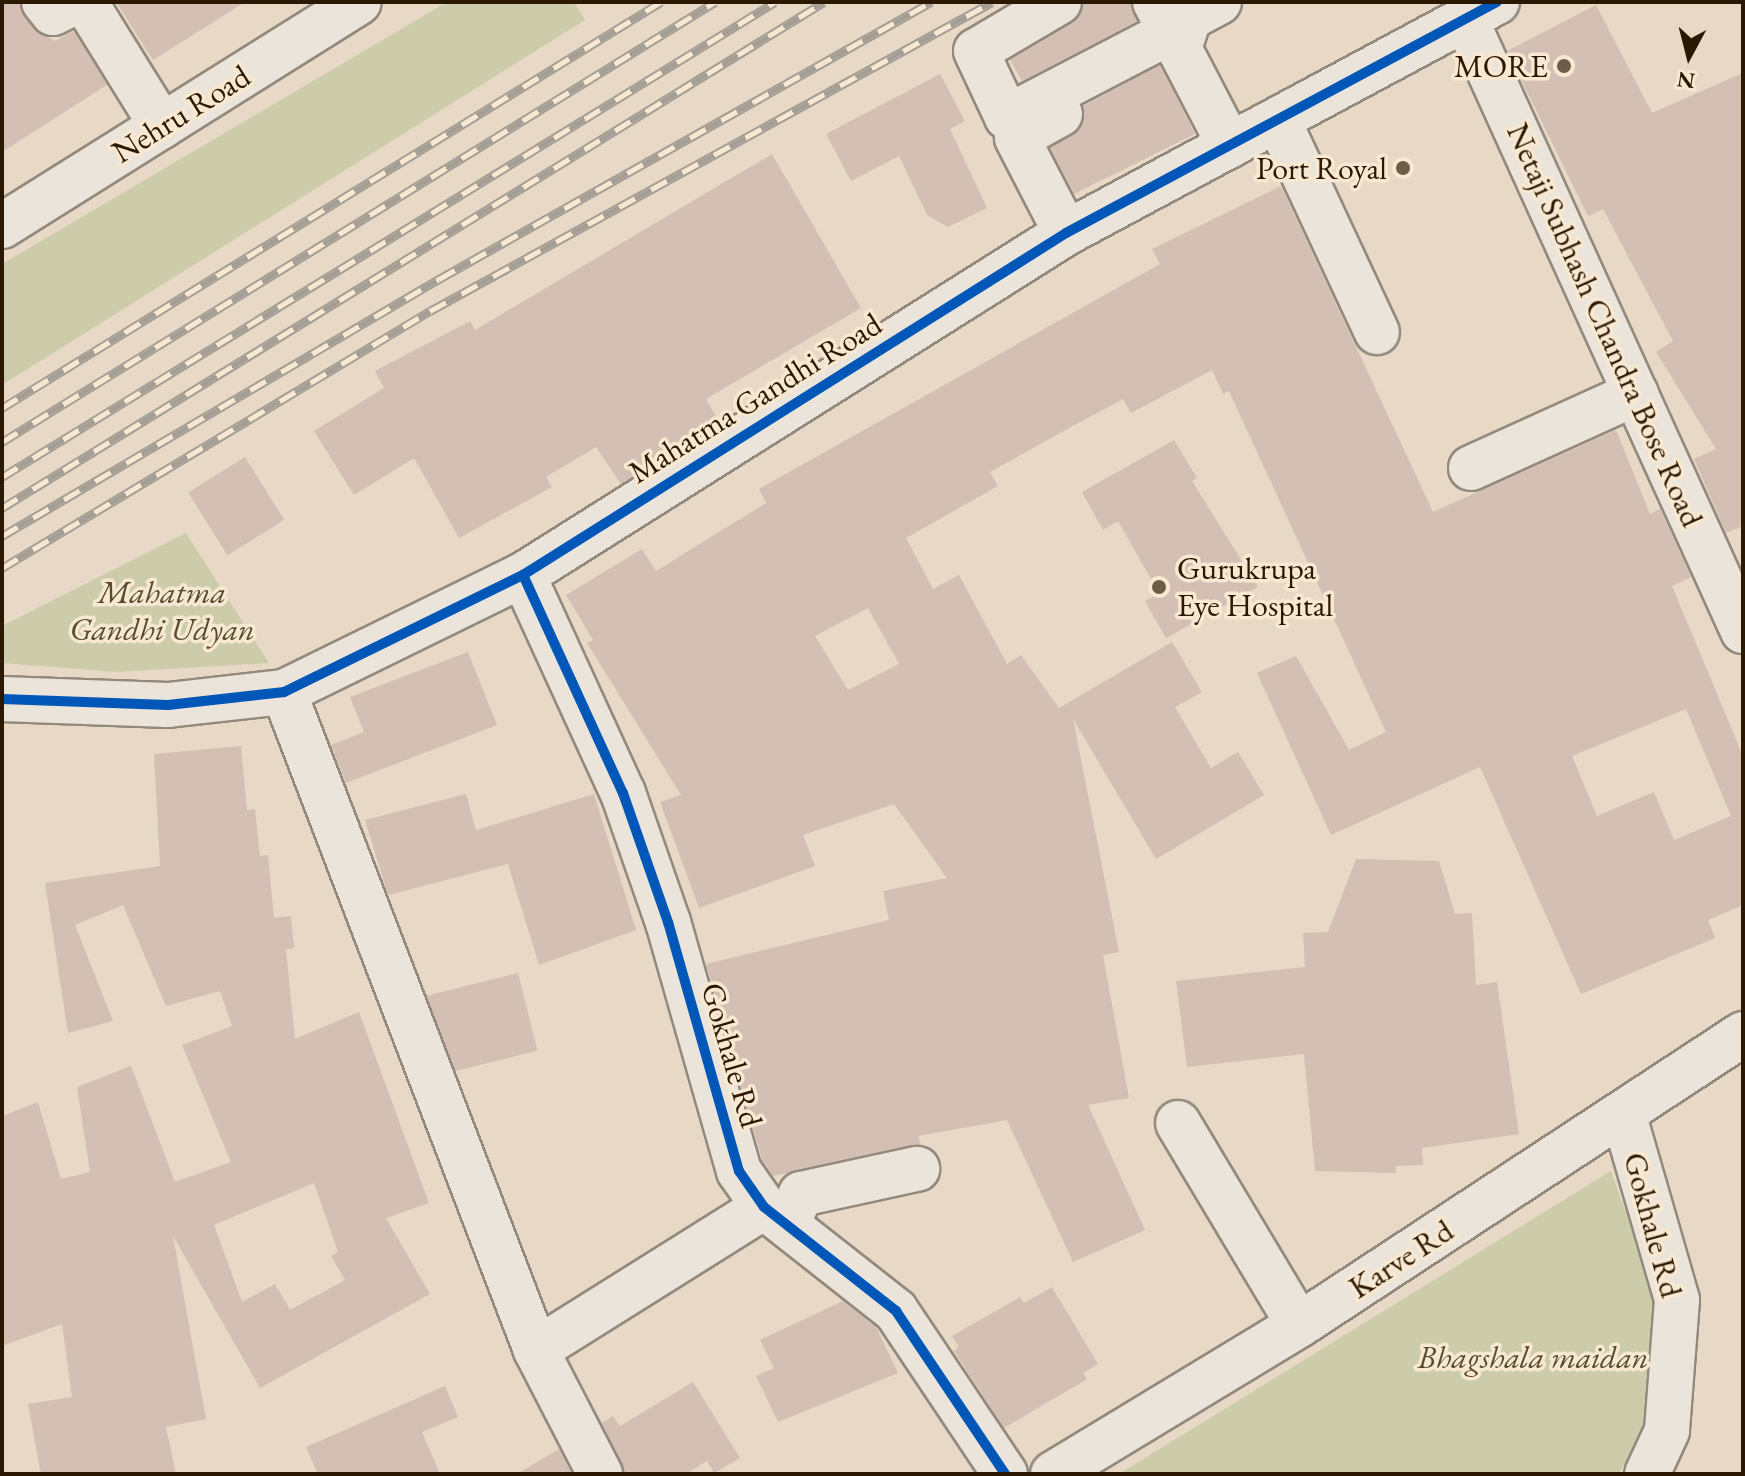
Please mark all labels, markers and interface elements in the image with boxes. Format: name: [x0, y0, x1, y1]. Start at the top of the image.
north arrow: [1649, 16, 1729, 96]
place label: MORE: [1454, 47, 1548, 85]
street label: Nehru Road: [105, 57, 257, 171]
marker: MORE: [1555, 57, 1573, 75]
text: N: [1675, 65, 1697, 96]
street label: Netaji Subhash Chandra Bose Road: [1498, 117, 1712, 533]
place label: Port Royal: [1256, 149, 1387, 187]
marker: Port Royal: [1394, 159, 1412, 177]
street label: Mahatma Gandhi Road: [621, 305, 889, 491]
place label: Gurukrupa Eye Hospital: [1177, 550, 1333, 625]
park label: Mahatma Gandhi Udyan: [69, 574, 255, 649]
marker: Gurukrupa Eye Hospital: [1148, 576, 1170, 598]
street label: Gokhale Rd: [693, 978, 771, 1132]
street label: Gokhale Rd: [1615, 1148, 1691, 1302]
street label: Karve Rd: [1342, 1211, 1460, 1307]
park label: Bhagshala maidan: [1418, 1338, 1648, 1376]

